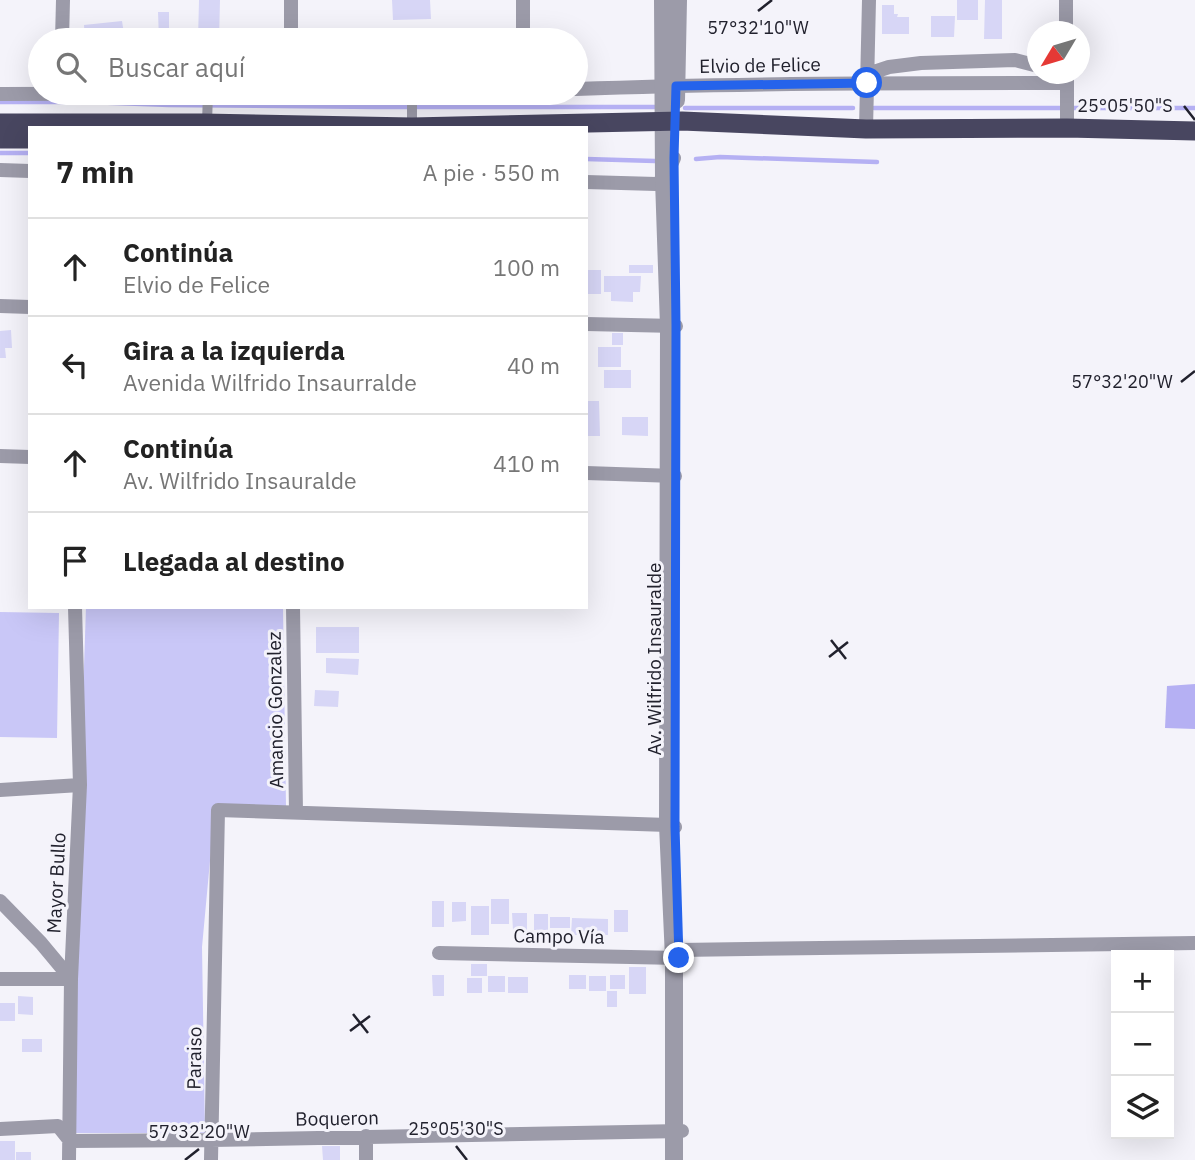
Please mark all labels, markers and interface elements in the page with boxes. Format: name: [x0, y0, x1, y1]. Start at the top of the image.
text: 57°32'10"W: [707, 16, 809, 39]
north arrow: [1027, 21, 1090, 84]
search box: [28, 28, 588, 105]
icon: search: [52, 48, 90, 86]
text: Buscar aquí: [108, 50, 245, 84]
street label: Elvio de Felice: [699, 52, 821, 78]
route start: [851, 67, 882, 98]
text: 25°05'50"S: [1077, 94, 1173, 117]
text: 7 min: [56, 152, 134, 191]
text: A pie · 550 m: [423, 157, 560, 187]
text: Continúa: [123, 235, 233, 269]
icon: ahead: [56, 248, 94, 286]
text: 100 m: [493, 252, 560, 282]
text: Elvio de Felice: [123, 269, 270, 299]
text: Gira a la izquierda: [123, 333, 345, 367]
icon: left: [56, 346, 94, 384]
text: 40 m: [507, 350, 560, 380]
text: Avenida Wilfrido Insaurralde: [123, 367, 417, 397]
text: 57°32'20"W: [1071, 370, 1173, 393]
text: Continúa: [123, 431, 233, 465]
icon: ahead: [56, 444, 94, 482]
text: 410 m: [493, 448, 560, 478]
text: Av. Wilfrido Insauralde: [123, 465, 357, 495]
icon: arrive: [56, 542, 94, 580]
text: Llegada al destino: [123, 544, 345, 578]
street label: Av. Wilfrido Insauralde: [642, 562, 666, 756]
street label: Amancio Gonzalez: [262, 631, 288, 789]
street label: Mayor Bullo: [41, 832, 71, 934]
street label: Campo Vía: [513, 923, 605, 949]
route end: [663, 942, 694, 973]
map controls: [1111, 950, 1174, 1139]
button: +: [1111, 950, 1174, 1013]
button: −: [1111, 1013, 1174, 1076]
street label: Paraiso: [181, 1026, 207, 1090]
button: layers: [1111, 1076, 1174, 1139]
street label: Boqueron: [295, 1105, 379, 1131]
text: 25°05'30"S: [408, 1117, 504, 1140]
text: 57°32'20"W: [148, 1120, 250, 1143]

